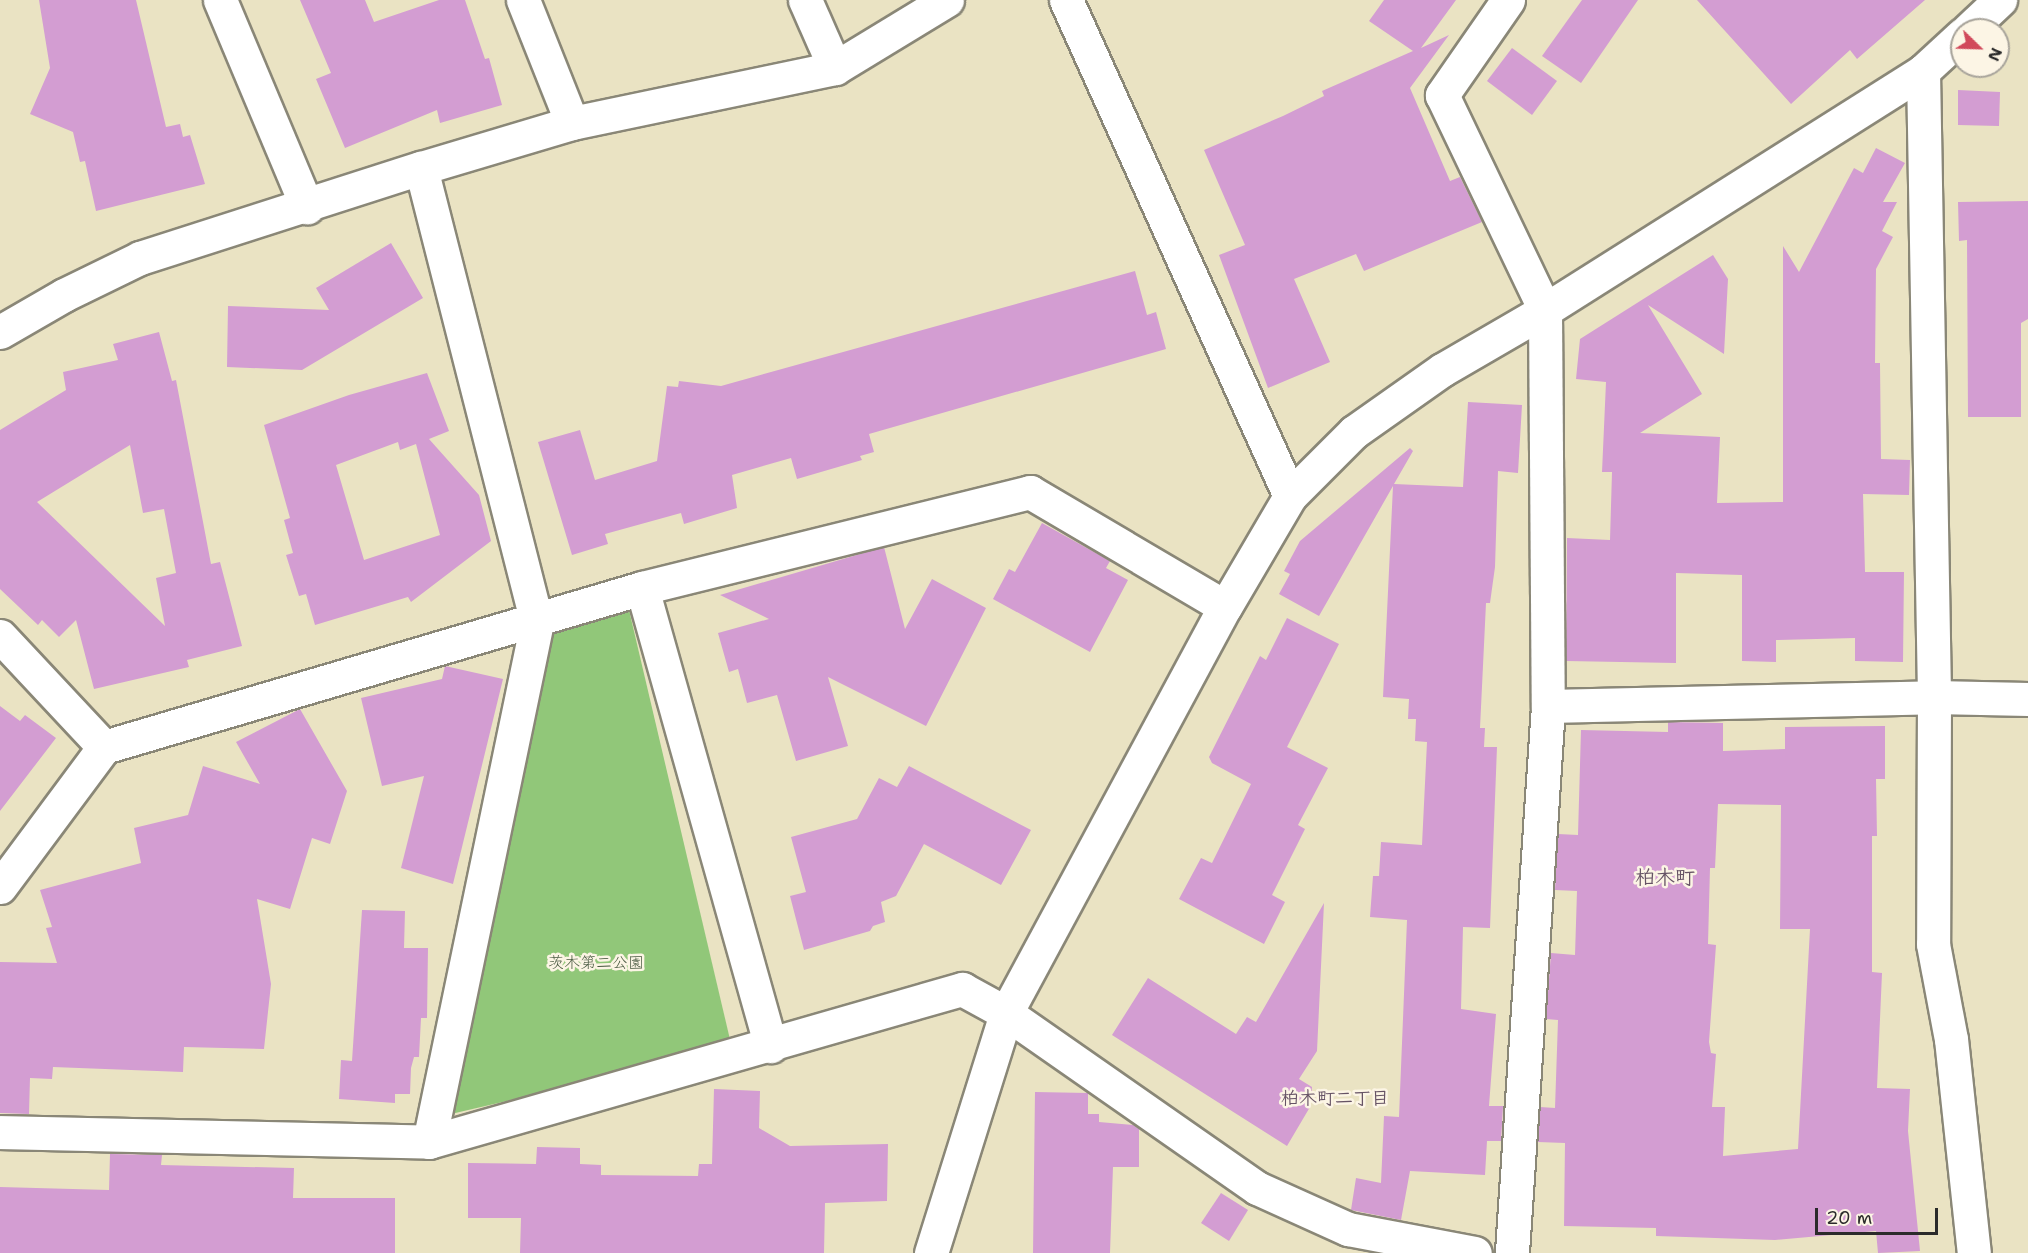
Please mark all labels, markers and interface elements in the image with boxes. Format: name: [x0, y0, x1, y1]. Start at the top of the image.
north arrow: [1950, 18, 2010, 78]
text: N: [1983, 45, 2007, 64]
district label: 柏木町: [1635, 865, 1695, 889]
park label: 茨木第二公園: [548, 953, 644, 973]
district label: 柏木町二丁目: [1281, 1087, 1389, 1109]
scale bar: [1818, 1196, 1941, 1234]
text: 20 m: [1826, 1206, 1872, 1230]

